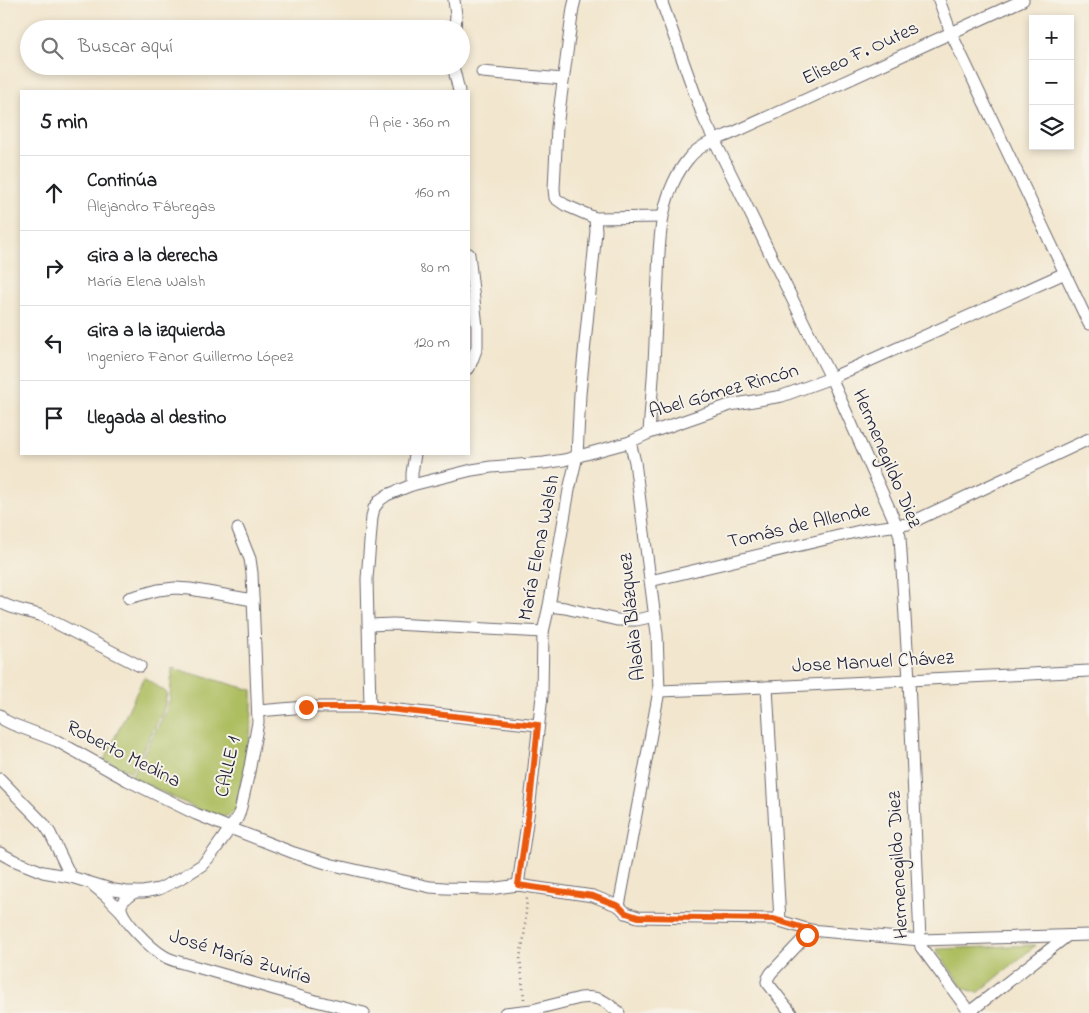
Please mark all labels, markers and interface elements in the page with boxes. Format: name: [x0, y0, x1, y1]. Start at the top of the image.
street label: Eliseo F. Outes: [798, 14, 924, 94]
map controls: [1029, 15, 1074, 150]
button: +: [1029, 15, 1074, 60]
search box: [20, 20, 470, 75]
icon: search: [38, 34, 66, 62]
text: Buscar aquí: [78, 34, 173, 61]
button: −: [1029, 60, 1074, 105]
button: layers: [1029, 105, 1074, 150]
text: 5 min: [40, 108, 88, 138]
text: A pie · 360 m: [369, 111, 450, 135]
text: Continúa: [87, 168, 157, 195]
icon: ahead: [40, 179, 68, 207]
text: 160 m: [415, 181, 450, 205]
text: Alejandro Fábregas: [87, 195, 216, 219]
text: Gira a la derecha: [87, 243, 218, 270]
icon: right: [40, 254, 68, 282]
text: 80 m: [421, 256, 450, 280]
text: María Elena Walsh: [87, 270, 205, 294]
text: Gira a la izquierda: [87, 318, 225, 345]
icon: left: [40, 329, 68, 357]
text: 120 m: [414, 331, 450, 355]
text: Ingeniero Fanor Guillermo López: [87, 345, 293, 369]
street label: Abel Gómez Rincón: [646, 357, 802, 427]
street label: Hermenegildo Diez: [843, 385, 929, 534]
icon: arrive: [40, 404, 68, 432]
text: Llegada al destino: [87, 405, 226, 432]
street label: María Elena Walsh: [512, 473, 568, 623]
street label: Tomás de Allende: [725, 497, 873, 557]
street label: Aladia Blázquez: [612, 551, 654, 682]
street label: Jose Manuel Chávez: [791, 644, 955, 682]
route end: [295, 696, 318, 719]
street label: Roberto Medina: [61, 714, 185, 796]
street label: CALLE 1: [208, 734, 250, 800]
street label: Hermenegildo Diez: [881, 790, 918, 940]
street label: José María Zuviría: [165, 923, 315, 993]
route start: [796, 924, 819, 947]

